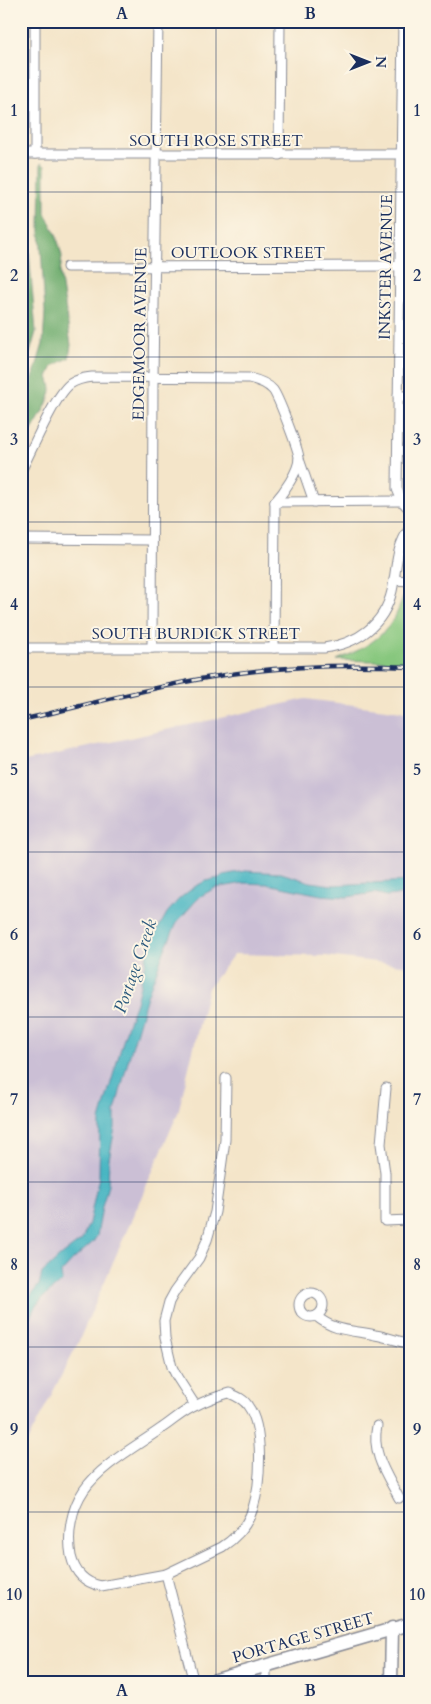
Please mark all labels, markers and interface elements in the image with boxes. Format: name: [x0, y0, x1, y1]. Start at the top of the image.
text: A: [116, 3, 128, 25]
text: B: [304, 3, 316, 25]
north arrow: [344, 38, 394, 88]
text: N: [371, 56, 390, 68]
text: 1: [10, 100, 18, 122]
text: 1: [413, 100, 421, 122]
street label: SOUTH ROSE STREET: [129, 130, 303, 152]
street label: INKSTER AVENUE: [374, 194, 398, 340]
street label: OUTLOOK STREET: [171, 242, 326, 264]
street label: EDGEMOOR AVENUE: [127, 247, 153, 421]
text: 2: [10, 265, 18, 287]
text: 2: [413, 265, 421, 287]
text: 3: [10, 429, 18, 451]
text: 3: [413, 429, 421, 451]
text: 4: [10, 594, 18, 616]
text: 4: [413, 594, 421, 616]
street label: SOUTH BURDICK STREET: [92, 623, 301, 645]
text: 5: [10, 759, 18, 781]
text: 5: [413, 759, 421, 781]
water label: Portage Creek: [108, 916, 163, 1016]
text: 6: [10, 924, 18, 946]
text: 6: [413, 924, 421, 946]
text: 7: [10, 1089, 18, 1111]
text: 7: [413, 1089, 421, 1111]
text: 8: [10, 1254, 18, 1276]
text: 8: [413, 1254, 421, 1276]
text: 9: [10, 1419, 18, 1441]
text: 9: [413, 1419, 421, 1441]
text: 10: [6, 1584, 22, 1606]
text: 10: [409, 1584, 425, 1606]
street label: PORTAGE STREET: [230, 1607, 377, 1669]
text: A: [116, 1680, 128, 1702]
text: B: [304, 1680, 316, 1702]

